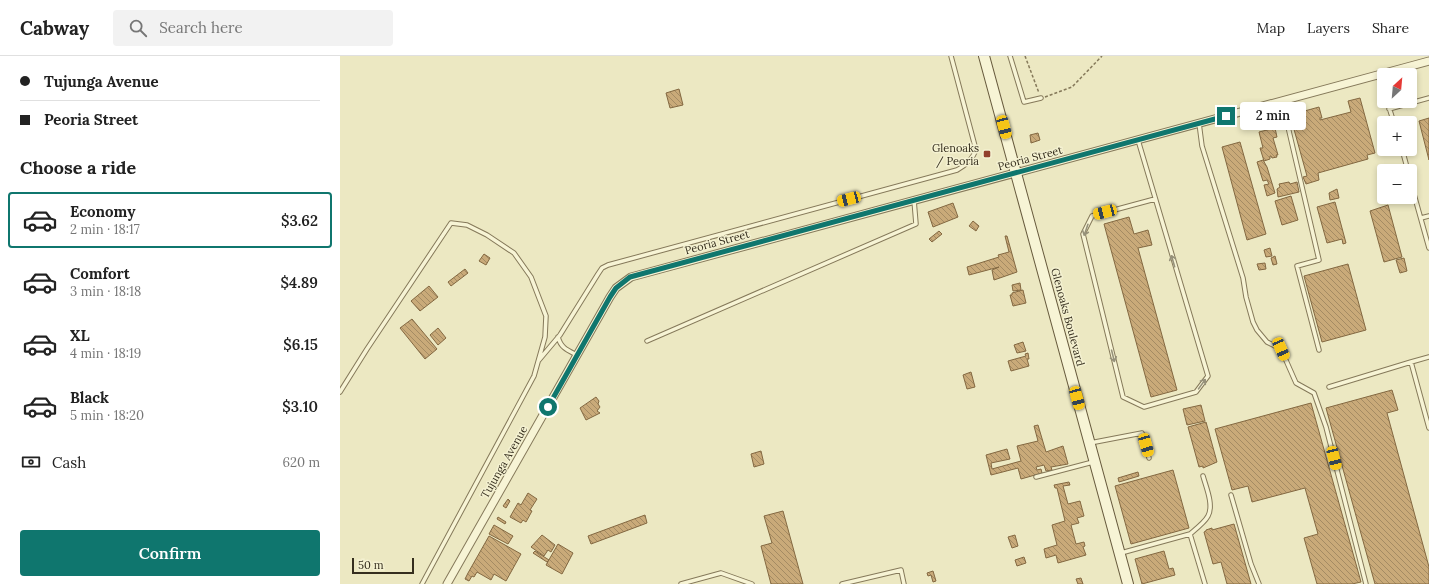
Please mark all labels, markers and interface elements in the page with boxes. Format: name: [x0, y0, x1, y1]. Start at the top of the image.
search box: [113, 10, 393, 46]
text: Cabway: [20, 16, 89, 40]
icon: search: [127, 17, 149, 39]
text: Search here: [159, 18, 243, 37]
text: Map: [1257, 19, 1285, 37]
text: Layers: [1307, 19, 1350, 37]
text: Share: [1372, 19, 1409, 37]
north arrow: [1377, 68, 1417, 108]
map controls: [1377, 68, 1417, 204]
text: Tujunga Avenue: [44, 72, 159, 91]
callout: 2 min: [1240, 102, 1306, 130]
route end: [1217, 107, 1235, 125]
text: 2 min: [1256, 107, 1290, 124]
text: Peoria Street: [44, 110, 138, 129]
car: [995, 114, 1013, 140]
button: +: [1377, 116, 1417, 156]
place label: Glenoaks / Peoria: [932, 141, 979, 169]
street label: Peoria Street: [996, 142, 1065, 173]
marker: Glenoaks / Peoria: [982, 149, 992, 159]
text: Choose a ride: [20, 156, 136, 179]
button: −: [1377, 164, 1417, 204]
car: [836, 190, 862, 208]
icon: car: [22, 202, 58, 238]
text: Economy: [70, 202, 135, 221]
car: [1092, 203, 1118, 221]
text: $3.62: [281, 211, 318, 230]
text: 2 min · 18:17: [70, 221, 140, 238]
one-way arrow: [1082, 224, 1089, 236]
street label: Peoria Street: [683, 226, 752, 257]
one-way arrow: [1169, 255, 1176, 268]
icon: car: [22, 264, 58, 300]
text: Comfort: [70, 264, 130, 283]
street label: Glenoaks Boulevard: [1048, 266, 1088, 368]
text: $4.89: [281, 273, 318, 292]
text: 3 min · 18:18: [70, 283, 141, 300]
icon: car: [22, 326, 58, 362]
text: XL: [70, 326, 90, 345]
text: $6.15: [283, 335, 318, 354]
car: [1271, 336, 1291, 362]
text: 4 min · 18:19: [70, 345, 141, 362]
one-way arrow: [1109, 349, 1117, 362]
one-way arrow: [1198, 379, 1206, 390]
car: [1068, 385, 1086, 411]
icon: car: [22, 388, 58, 424]
text: Black: [70, 388, 109, 407]
text: $3.10: [282, 397, 318, 416]
route start: [539, 398, 557, 416]
text: 5 min · 18:20: [70, 407, 144, 424]
street label: Tujunga Avenue: [478, 423, 530, 501]
car: [1137, 432, 1155, 458]
car: [1325, 445, 1343, 471]
icon: cash: [20, 451, 42, 473]
text: Cash: [52, 453, 86, 472]
text: 620 m: [282, 454, 320, 471]
button: Confirm: [20, 530, 320, 576]
scale bar: [352, 556, 414, 575]
text: 50 m: [358, 558, 384, 572]

